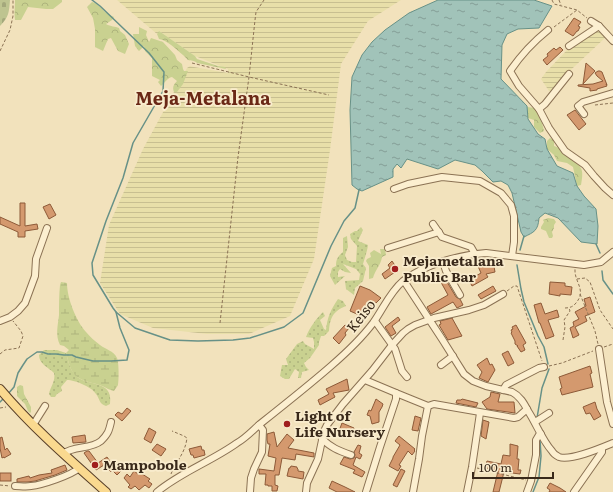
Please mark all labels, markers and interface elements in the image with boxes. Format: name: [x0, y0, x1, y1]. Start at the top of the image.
district label: Meja-Metalana: [135, 84, 271, 111]
place label: Mejametalana Public Bar: [403, 250, 505, 286]
marker: Mejametalana Public Bar: [390, 264, 400, 274]
street label: Keiso: [341, 295, 379, 336]
place label: Light of Life Nursery: [295, 405, 385, 441]
marker: Light of Life Nursery: [282, 419, 292, 429]
place label: Mampobole: [103, 454, 187, 474]
scale bar: [473, 454, 553, 480]
text: 100 m: [479, 458, 512, 476]
marker: Mampobole: [90, 460, 100, 470]

